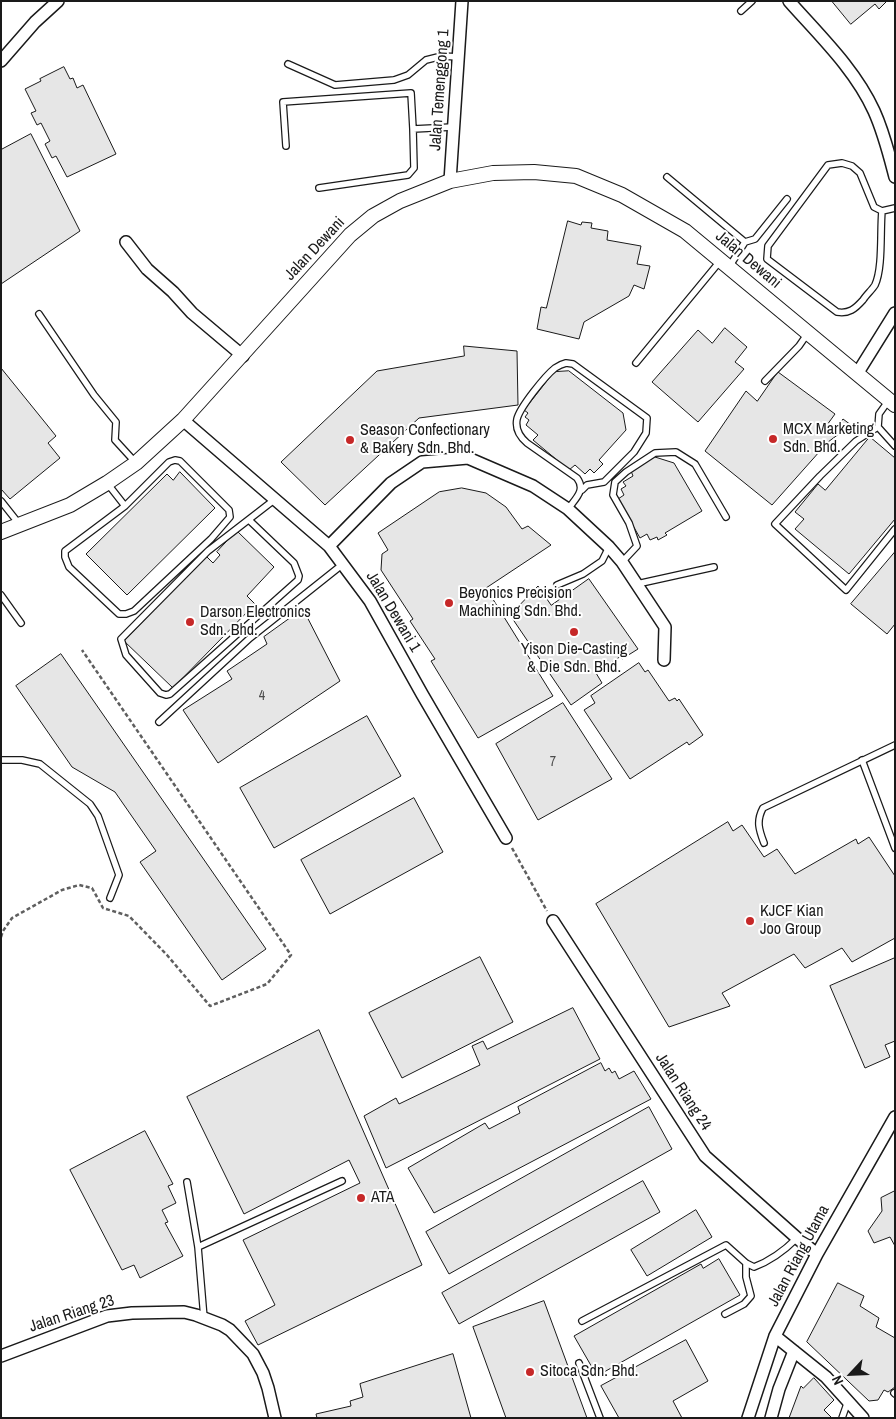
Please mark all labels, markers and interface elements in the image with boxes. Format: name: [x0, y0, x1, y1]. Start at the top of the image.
street label: Jalan Temenggong 1: [426, 29, 454, 151]
street label: Jalan Dewani: [281, 213, 349, 285]
street label: Jalan Dewani: [711, 227, 785, 293]
place label: MCX Marketing Sdn. Bhd.: [783, 420, 874, 458]
place label: Season Confectionary & Bakery Sdn. Bhd.: [360, 421, 490, 459]
marker: MCX Marketing Sdn. Bhd.: [767, 433, 779, 445]
marker: Season Confectionary & Bakery Sdn. Bhd.: [344, 434, 356, 446]
street label: Jalan Dewani 1: [361, 568, 425, 656]
place label: Beyonics Precision Machining Sdn. Bhd.: [459, 584, 582, 622]
marker: Beyonics Precision Machining Sdn. Bhd.: [443, 597, 455, 609]
place label: Darson Electronics Sdn. Bhd.: [200, 603, 311, 641]
marker: Darson Electronics Sdn. Bhd.: [184, 616, 196, 628]
marker: Yison Die-Casting & Die Sdn. Bhd.: [568, 626, 580, 638]
place label: Yison Die-Casting & Die Sdn. Bhd.: [521, 640, 627, 678]
house number: 4: [259, 688, 265, 704]
house number: 7: [550, 754, 556, 770]
place label: KJCF Kian Joo Group: [760, 902, 823, 940]
marker: KJCF Kian Joo Group: [744, 915, 756, 927]
street label: Jalan Riang 24: [651, 1050, 715, 1134]
place label: ATA: [371, 1188, 395, 1208]
marker: ATA: [355, 1192, 367, 1204]
street label: Jalan Riang Utama: [764, 1202, 834, 1310]
street label: Jalan Riang 23: [27, 1291, 117, 1337]
north arrow: [826, 1349, 876, 1399]
place label: Sitoca Sdn. Bhd.: [540, 1362, 638, 1382]
marker: Sitoca Sdn. Bhd.: [524, 1366, 536, 1378]
text: N: [827, 1373, 847, 1388]

